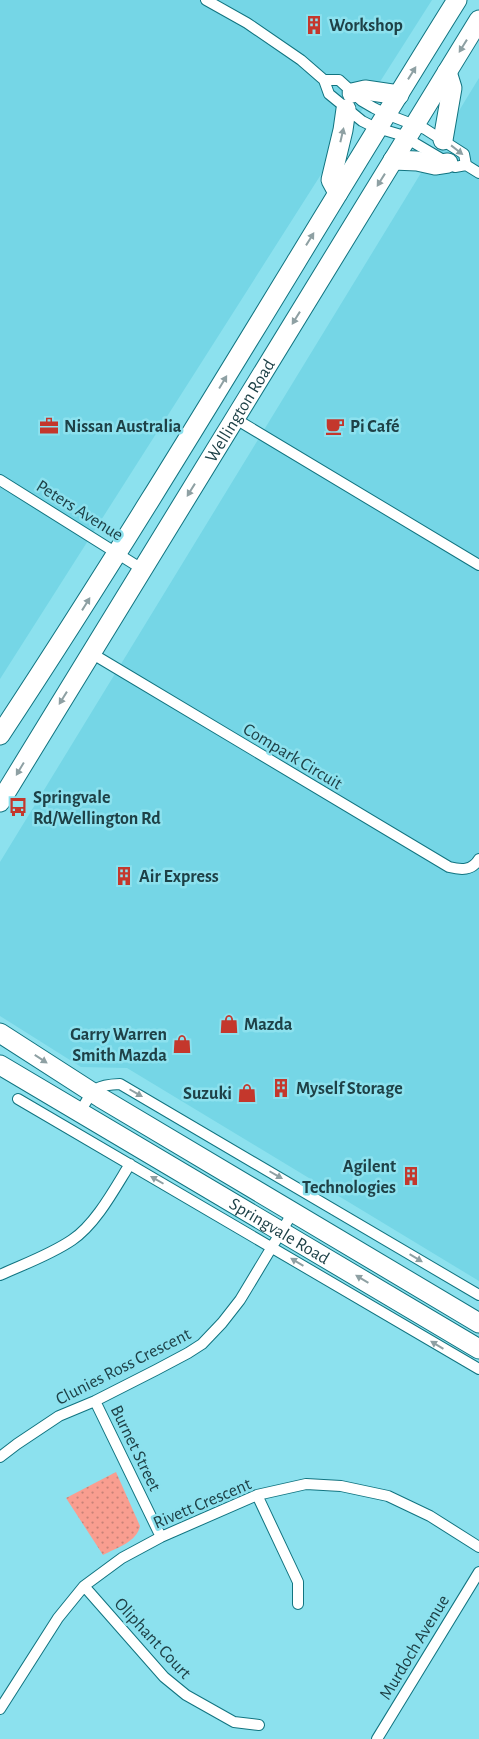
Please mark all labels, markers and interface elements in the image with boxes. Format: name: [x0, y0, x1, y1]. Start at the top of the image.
building icon: Workshop: [303, 14, 325, 36]
place label: Workshop: [329, 17, 403, 35]
one-way arrow: [458, 40, 468, 53]
one-way arrow: [407, 67, 417, 80]
one-way arrow: [338, 127, 346, 143]
one-way arrow: [451, 145, 464, 156]
one-way arrow: [376, 173, 386, 186]
one-way arrow: [305, 233, 314, 246]
one-way arrow: [291, 312, 300, 325]
street label: Wellington Road: [202, 356, 279, 466]
one-way arrow: [218, 376, 227, 389]
office icon: Nissan Australia: [38, 415, 60, 437]
cafe icon: Pi Café: [324, 415, 346, 437]
place label: Nissan Australia: [64, 418, 182, 436]
place label: Pi Café: [350, 418, 399, 436]
street label: Peters Avenue: [33, 477, 126, 545]
one-way arrow: [186, 483, 195, 496]
one-way arrow: [81, 598, 90, 611]
one-way arrow: [59, 691, 68, 704]
street label: Compark Circuit: [240, 720, 345, 794]
one-way arrow: [16, 763, 25, 776]
place label: Springvale Rd/Wellington Rd: [33, 789, 161, 828]
bus stop icon: Springvale Rd/Wellington Rd: [7, 796, 29, 818]
building icon: Air Express: [113, 865, 135, 887]
place label: Air Express: [139, 868, 219, 886]
shop icon: Mazda: [218, 1013, 240, 1035]
place label: Mazda: [244, 1016, 293, 1034]
place label: Garry Warren Smith Mazda: [70, 1026, 167, 1065]
shop icon: Garry Warren Smith Mazda: [171, 1033, 193, 1055]
one-way arrow: [34, 1055, 48, 1064]
building icon: Myself Storage: [270, 1077, 292, 1099]
place label: Myself Storage: [296, 1080, 403, 1098]
shop icon: Suzuki: [236, 1082, 258, 1104]
place label: Suzuki: [183, 1085, 232, 1103]
one-way arrow: [130, 1088, 143, 1097]
place label: Agilent Technologies: [302, 1158, 396, 1197]
building icon: Agilent Technologies: [400, 1165, 422, 1187]
one-way arrow: [269, 1171, 284, 1179]
one-way arrow: [150, 1175, 164, 1184]
street label: Springvale Road: [226, 1195, 332, 1268]
one-way arrow: [409, 1253, 423, 1262]
one-way arrow: [291, 1257, 304, 1266]
one-way arrow: [355, 1275, 368, 1284]
street label: Clunies Ross Crescent: [53, 1325, 194, 1409]
one-way arrow: [431, 1340, 444, 1349]
street label: Burnet Street: [107, 1403, 164, 1494]
street label: Rivett Crescent: [151, 1475, 254, 1533]
street label: Murdoch Avenue: [377, 1592, 453, 1703]
street label: Oliphant Court: [110, 1595, 194, 1683]

